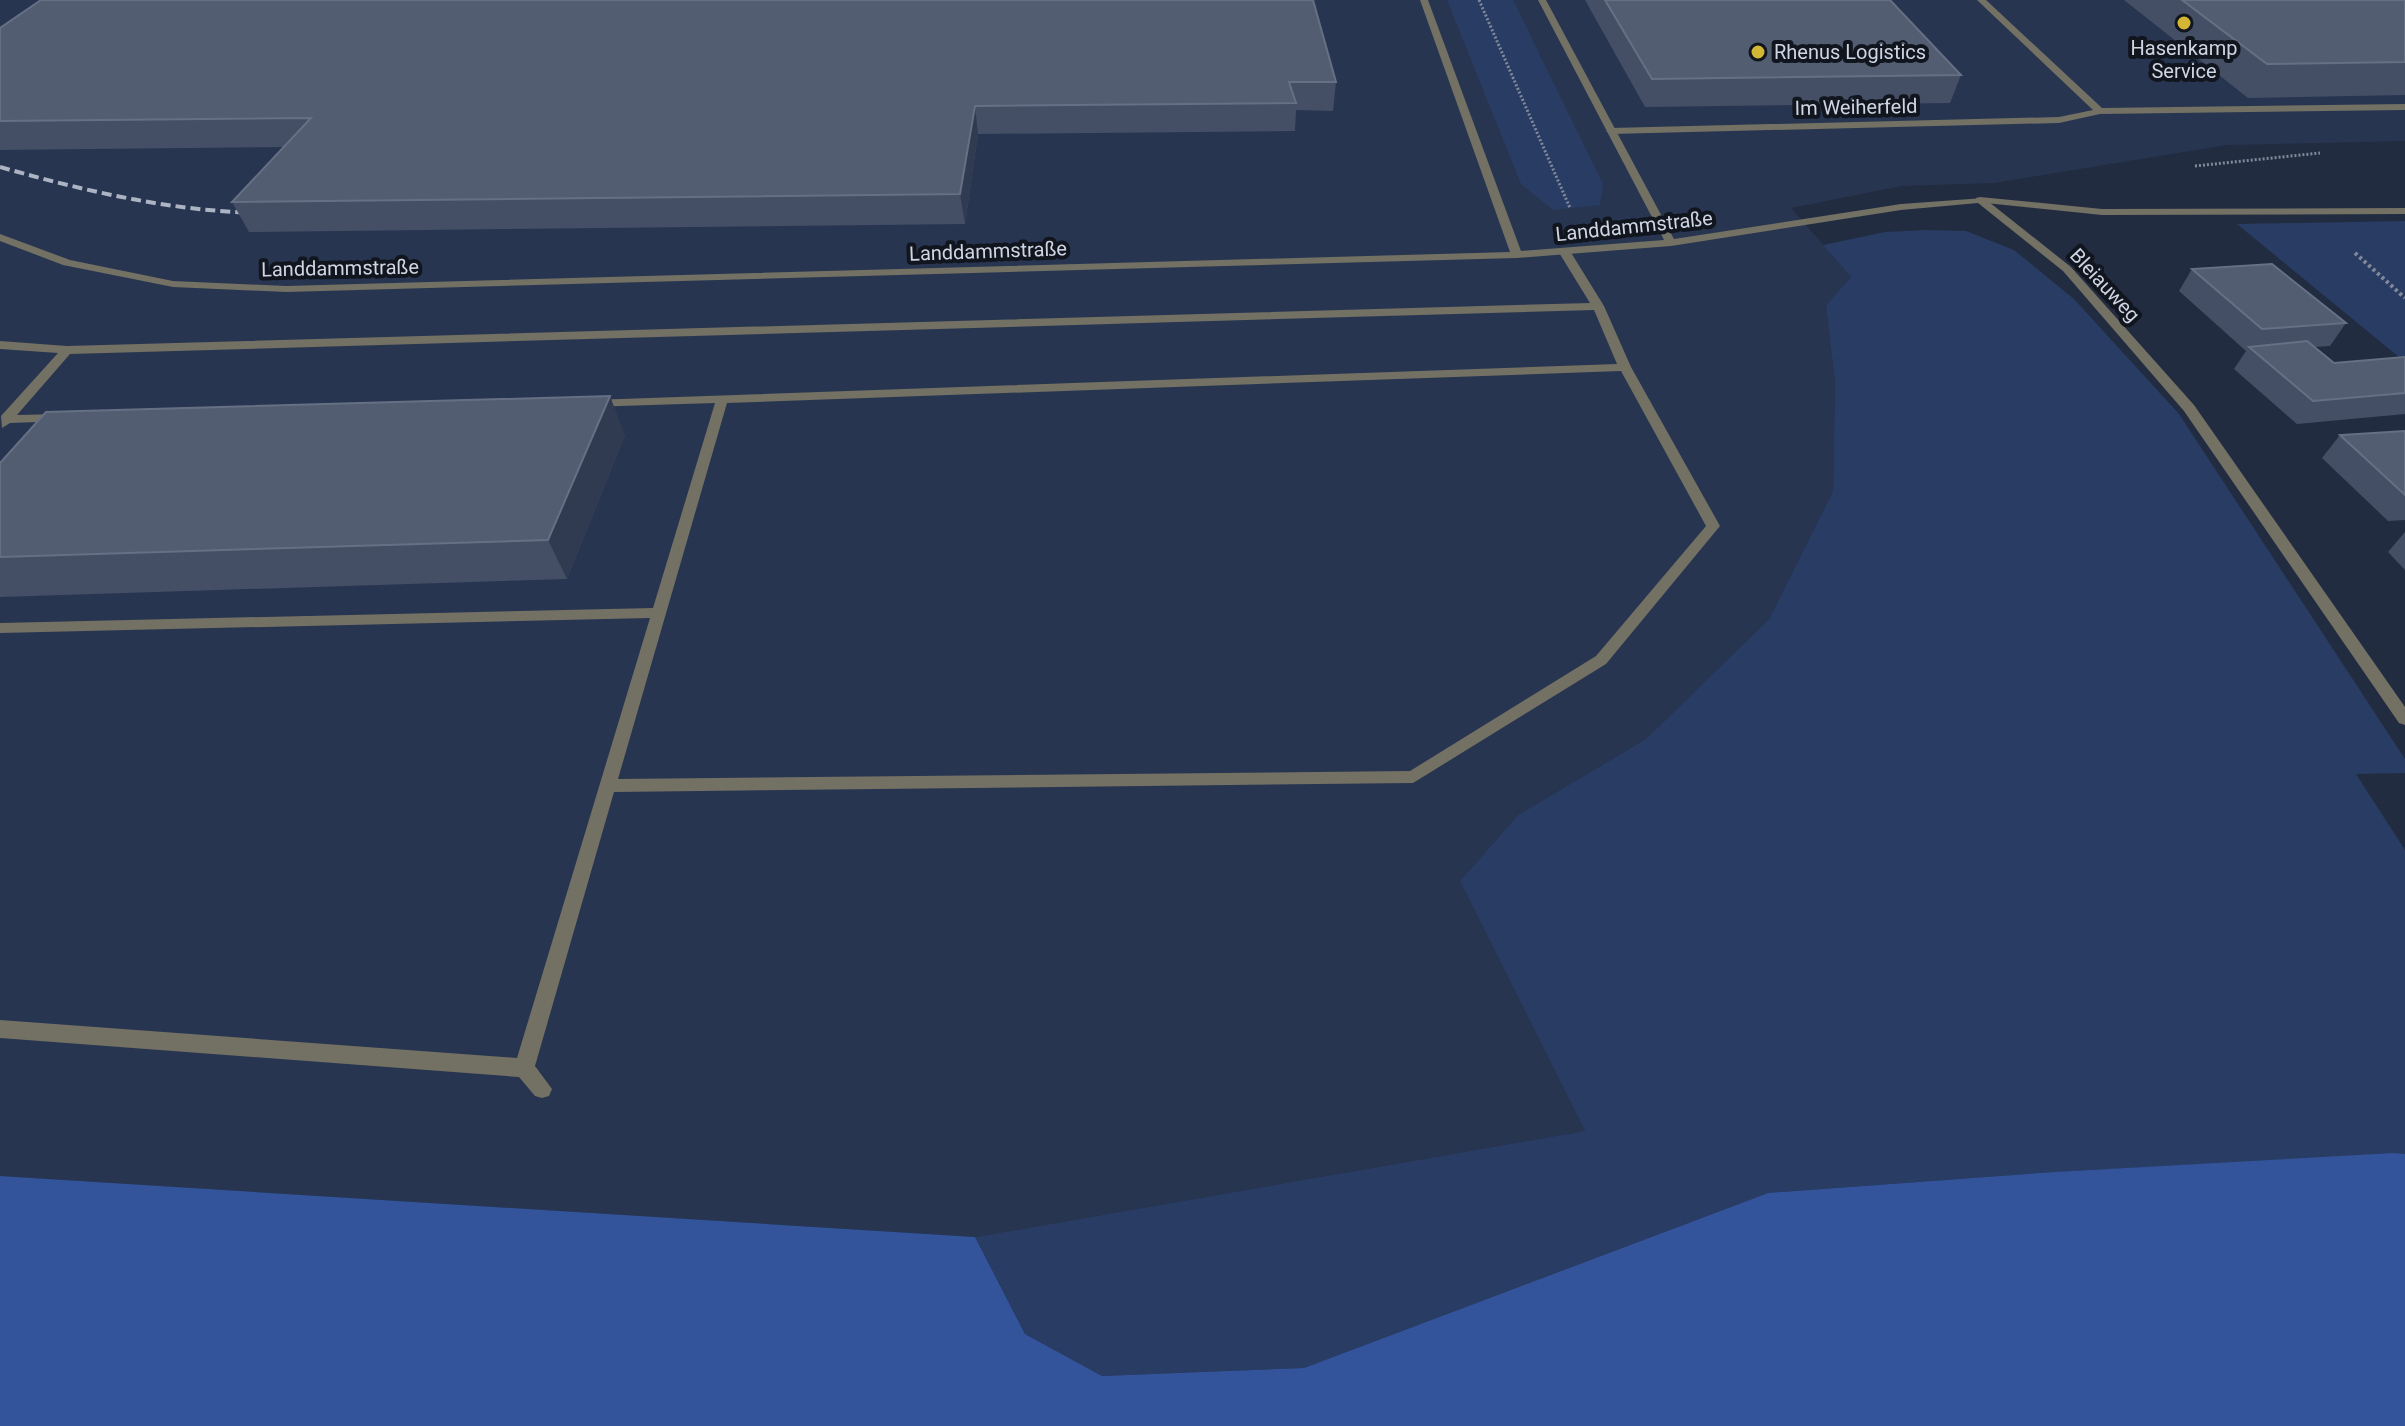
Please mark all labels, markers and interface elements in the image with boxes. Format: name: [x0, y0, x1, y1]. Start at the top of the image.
marker: Hasenkamp Service: [2175, 14, 2193, 32]
place label: Hasenkamp Service: [2131, 36, 2237, 83]
place label: Rhenus Logistics: [1774, 40, 1926, 64]
marker: Rhenus Logistics: [1749, 43, 1767, 61]
street label: Im Weiherfeld: [1794, 94, 1918, 120]
street label: Landdammstraße: [1554, 206, 1714, 246]
street label: Landdammstraße: [909, 236, 1067, 266]
street label: Bleiauweg: [2065, 243, 2145, 327]
street label: Landdammstraße: [261, 255, 419, 281]

